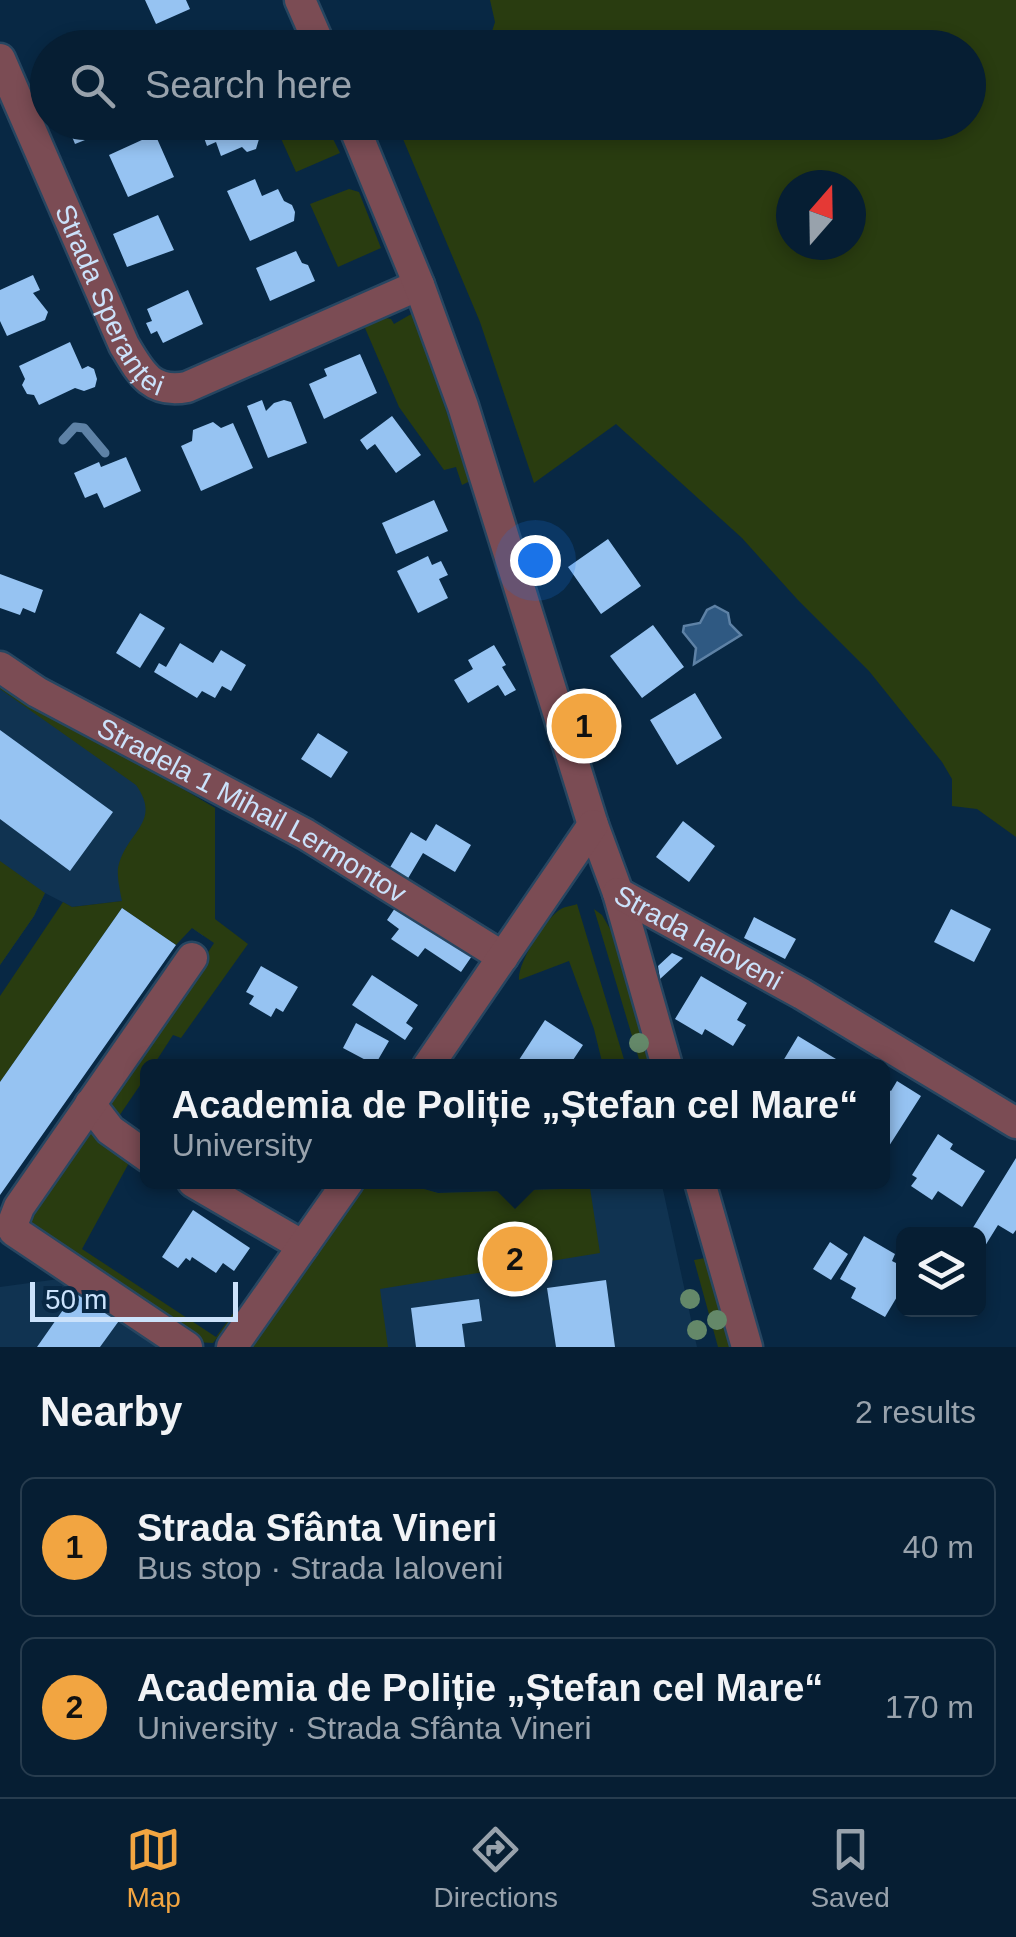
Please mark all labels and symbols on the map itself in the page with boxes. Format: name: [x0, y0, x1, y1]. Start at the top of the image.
north arrow: [776, 170, 866, 260]
street label: Strada Speranței: [49, 200, 168, 401]
your location: [510, 535, 561, 586]
pin: 1: [552, 688, 616, 764]
street label: Stradela 1 Mihail Lermontov: [92, 712, 412, 909]
street label: Strada Ialoveni: [609, 879, 788, 996]
pin: 2: [482, 1222, 548, 1296]
scale bar: [30, 1277, 238, 1322]

